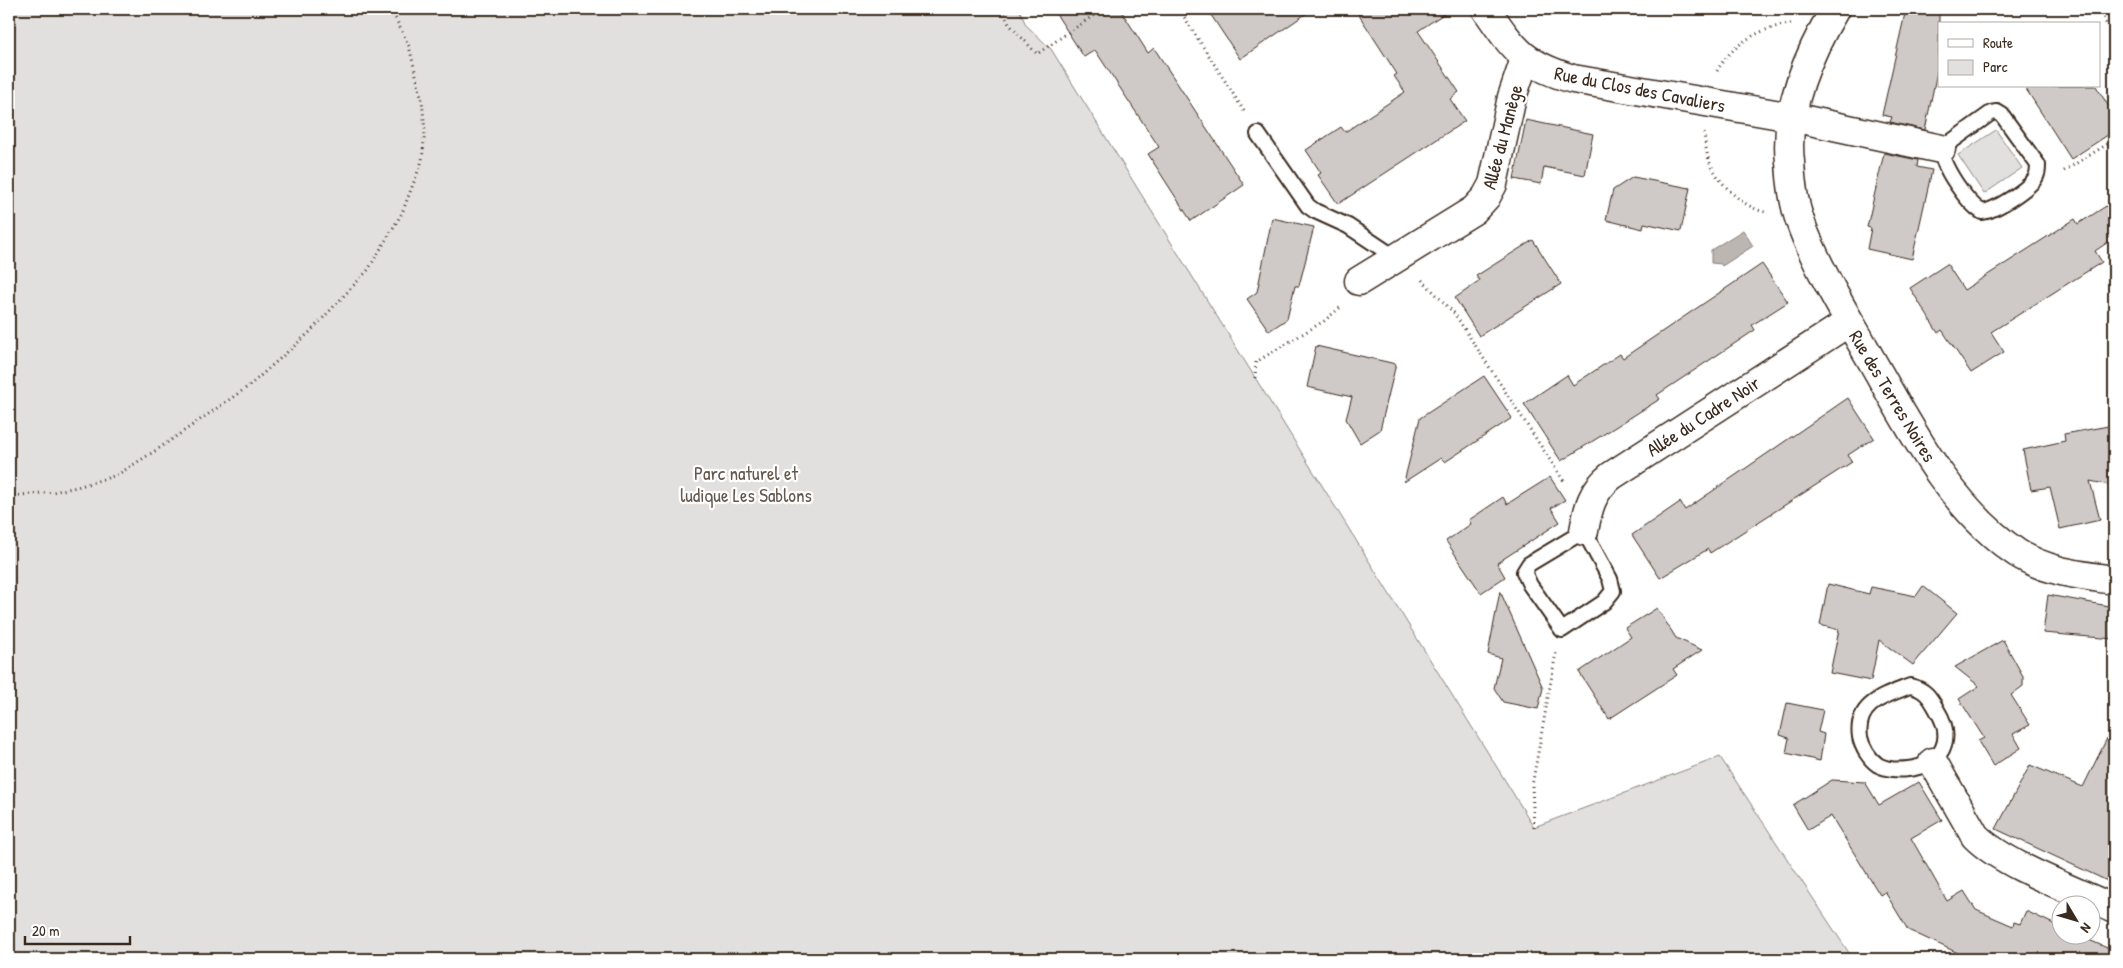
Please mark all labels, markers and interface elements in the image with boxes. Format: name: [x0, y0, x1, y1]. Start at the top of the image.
legend: [1938, 22, 2100, 88]
text: Route: [1983, 32, 2013, 53]
text: Parc: [1983, 56, 2008, 77]
street label: Rue du Clos des Cavaliers: [1552, 60, 1728, 118]
street label: Allée du Manège: [1476, 81, 1529, 192]
street label: Rue des Terres Noires: [1843, 325, 1943, 467]
street label: Allée du Cadre Noir: [1641, 369, 1765, 462]
park label: Parc naturel et ludique Les Sablons: [680, 460, 812, 508]
north arrow: [2050, 896, 2100, 946]
scale bar: [25, 913, 130, 945]
text: 20 m: [32, 920, 59, 941]
text: N: [2077, 920, 2096, 938]

